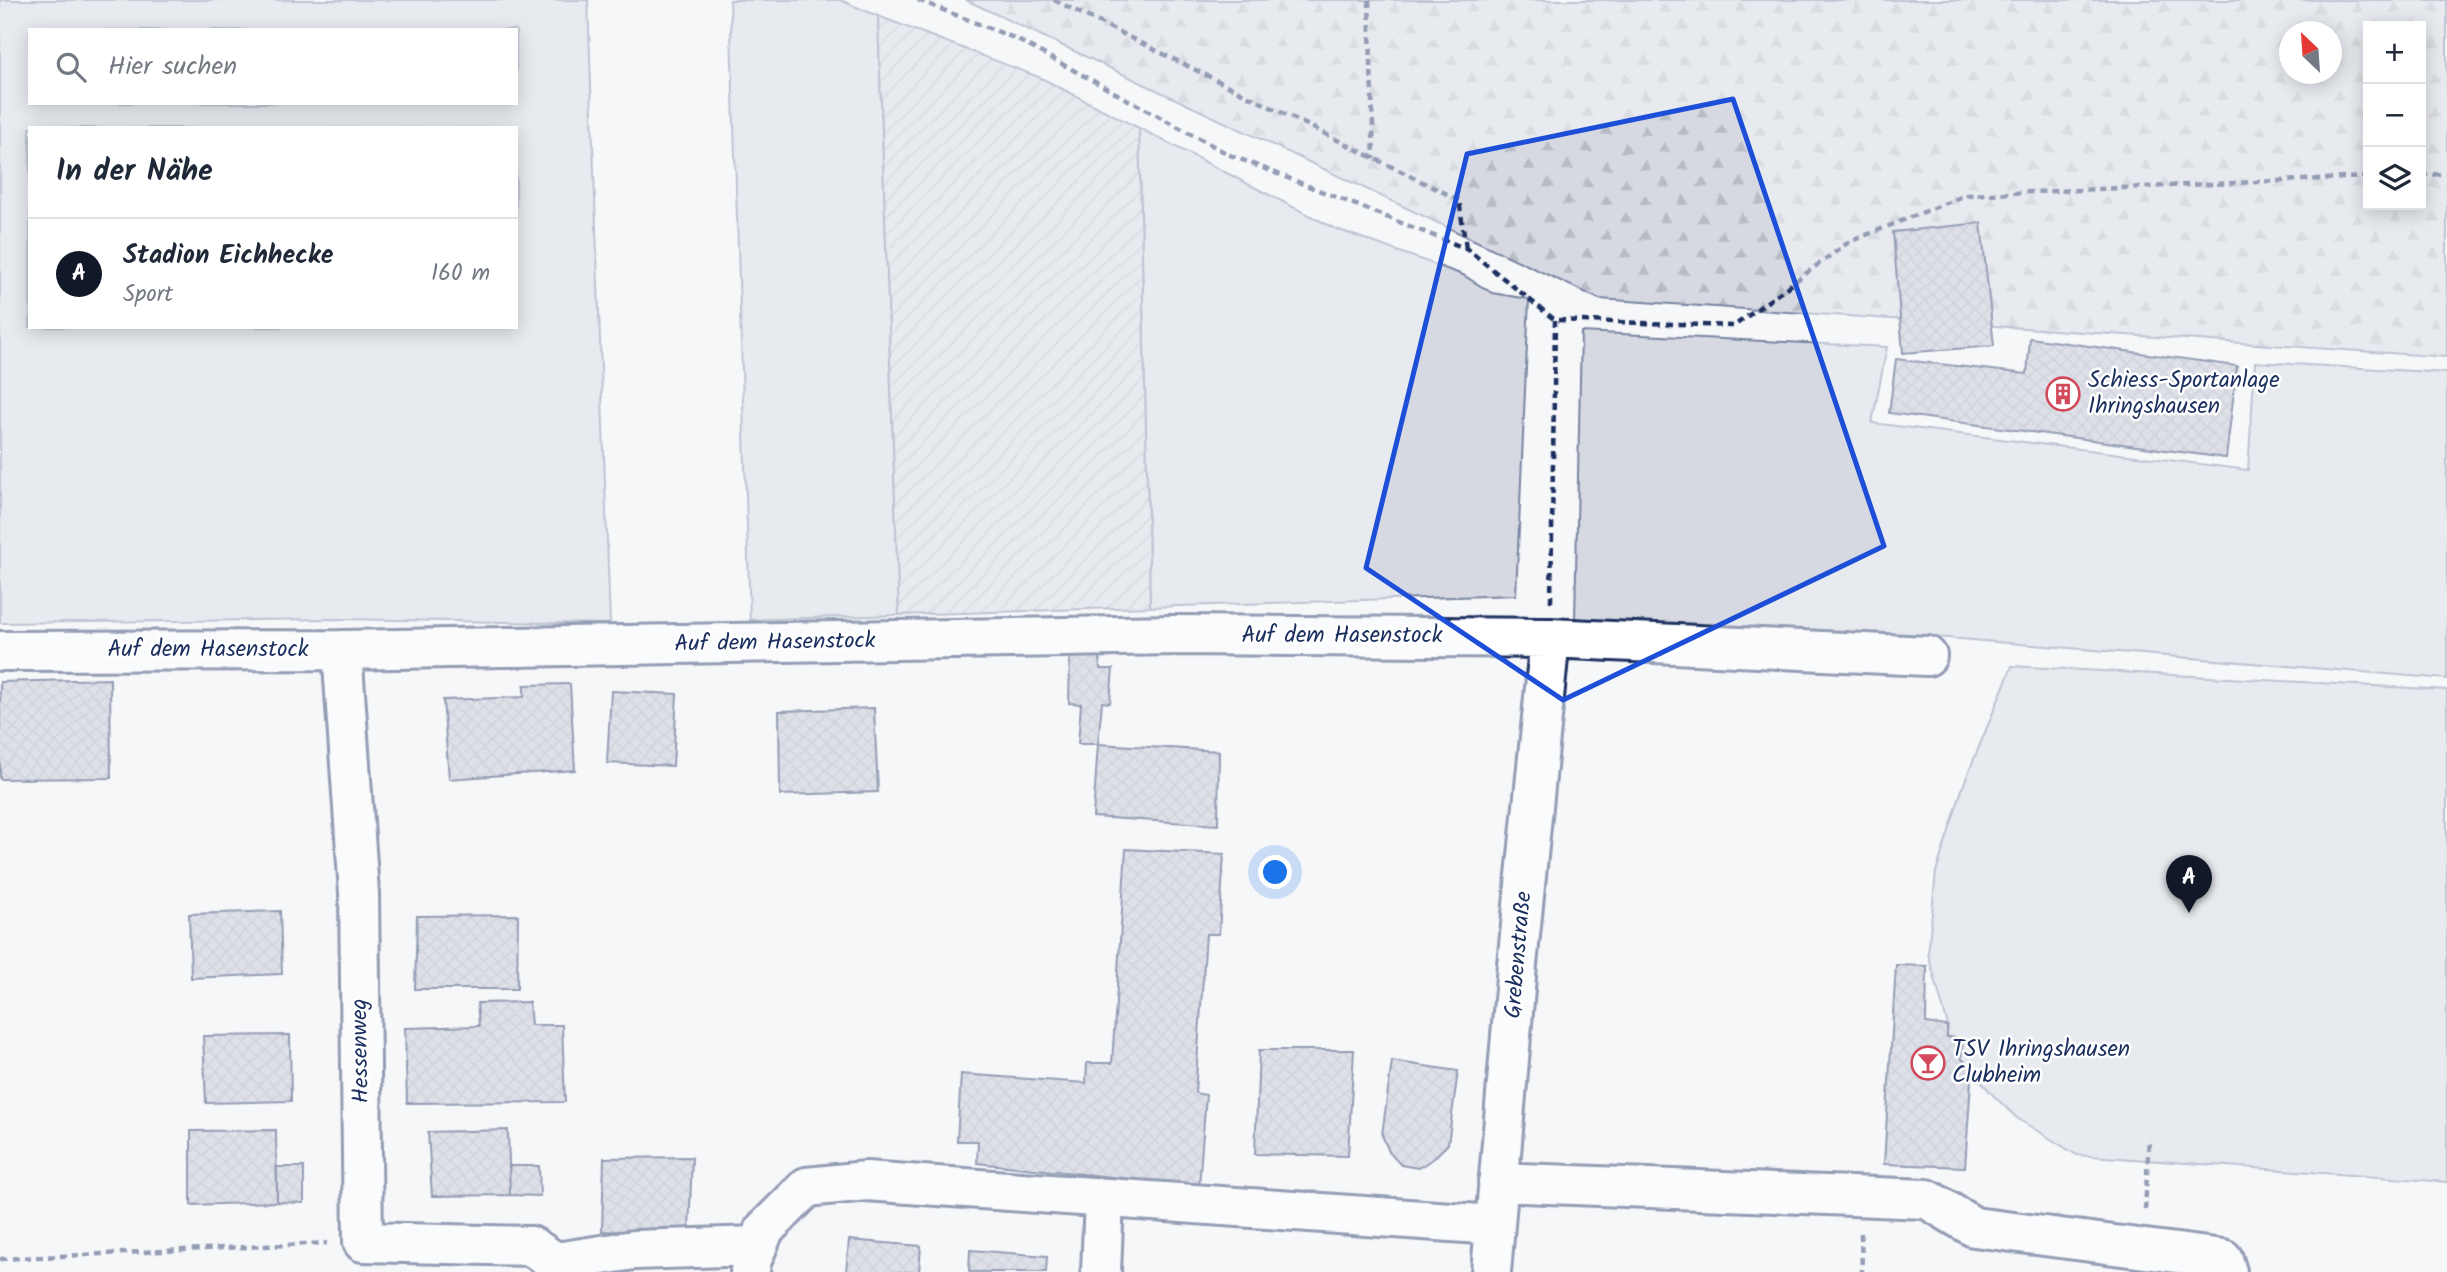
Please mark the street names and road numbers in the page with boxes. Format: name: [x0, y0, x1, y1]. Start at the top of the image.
street label: Auf dem Hasenstock: [1241, 618, 1443, 654]
street label: Auf dem Hasenstock: [674, 623, 876, 663]
street label: Auf dem Hasenstock: [107, 632, 309, 668]
street label: Grebenstraße: [1496, 890, 1542, 1020]
street label: Hessenweg: [342, 998, 380, 1104]

